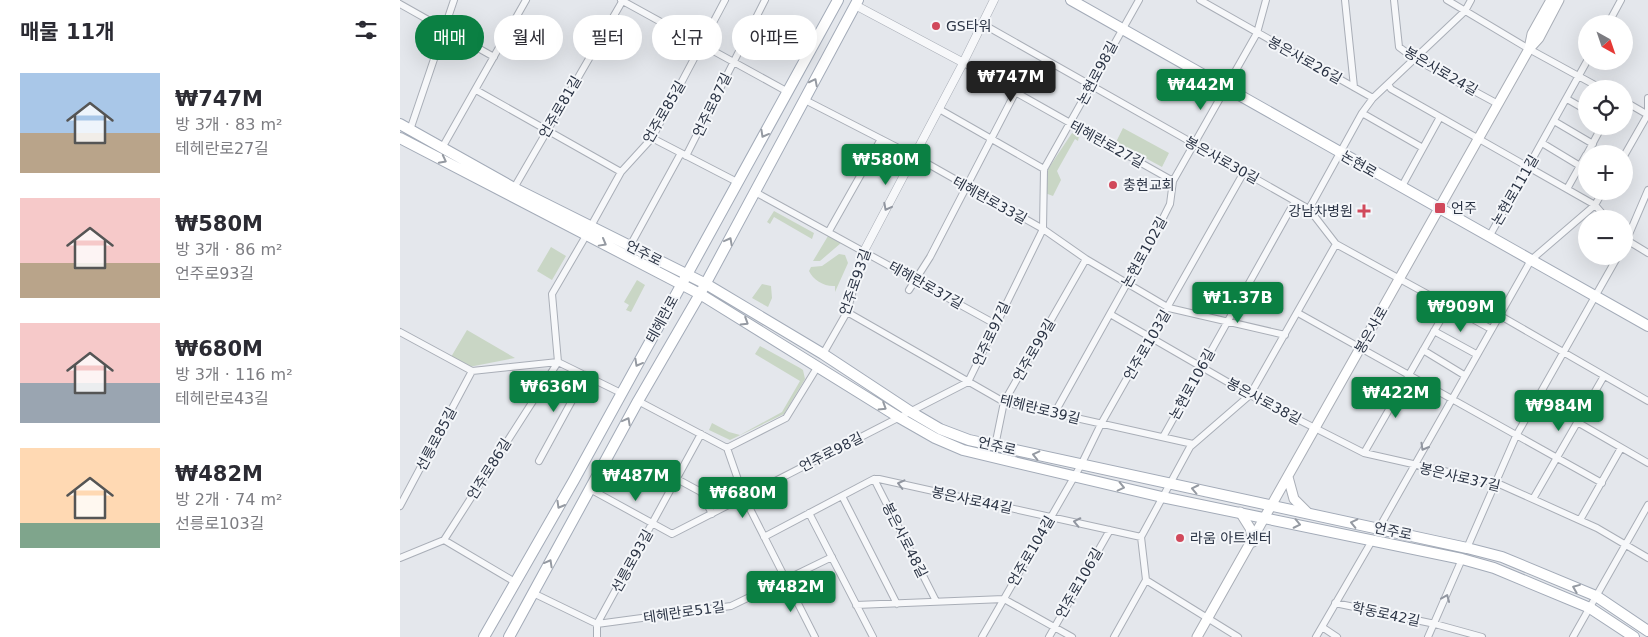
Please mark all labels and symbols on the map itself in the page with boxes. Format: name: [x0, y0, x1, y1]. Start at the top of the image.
north arrow: [1578, 15, 1632, 70]
place label: GS타워: [946, 18, 992, 34]
marker: GS타워: [930, 20, 942, 32]
street label: 봉은사로26길: [1265, 33, 1345, 87]
street label: 논현로98길: [1074, 39, 1120, 107]
street label: 봉은사로24길: [1401, 44, 1481, 98]
pin: ₩747M: [976, 61, 1046, 103]
pin: ₩442M: [1166, 68, 1236, 111]
street label: 언주로87길: [690, 70, 734, 140]
street label: 언주로81길: [536, 73, 584, 141]
street label: 언주로85길: [640, 78, 688, 146]
one-way arrow: [808, 78, 818, 87]
street label: 테헤란로27길: [1067, 117, 1147, 171]
one-way arrow: [760, 129, 770, 138]
street label: 봉은사로30길: [1182, 133, 1262, 187]
pin: ₩580M: [851, 144, 921, 186]
street label: 논현로: [1338, 147, 1380, 181]
street label: 논현로111길: [1489, 152, 1541, 228]
one-way arrow: [438, 154, 447, 164]
street label: 테헤란로33길: [950, 173, 1030, 227]
place label: 충현교회: [1123, 177, 1175, 193]
marker: 충현교회: [1107, 179, 1119, 191]
place label: 언주: [1451, 200, 1477, 216]
one-way arrow: [883, 201, 893, 210]
marker: 언주: [1433, 201, 1447, 215]
place label: 강남차병원: [1289, 203, 1353, 219]
marker: 강남차병원: [1357, 204, 1371, 218]
street label: 논현로102길: [1118, 214, 1170, 290]
one-way arrow: [598, 237, 607, 247]
street label: 언주로: [623, 237, 665, 269]
one-way arrow: [723, 237, 733, 246]
street label: 언주로93길: [836, 247, 874, 317]
street label: 테헤란로37길: [886, 258, 966, 312]
pin: ₩1.37B: [1197, 282, 1279, 324]
pin: ₩909M: [1426, 290, 1496, 333]
street label: 테헤란로: [643, 292, 682, 345]
street label: 언주로97길: [969, 299, 1013, 369]
street label: 봉은사로: [1351, 304, 1391, 356]
street label: 언주로103길: [1121, 307, 1173, 383]
one-way arrow: [740, 315, 749, 325]
street label: 언주로99길: [1010, 316, 1058, 384]
street label: 논현로106길: [1166, 346, 1218, 422]
one-way arrow: [634, 358, 644, 367]
pin: ₩636M: [519, 370, 589, 413]
street label: 봉은사로38길: [1224, 375, 1304, 427]
pin: ₩422M: [1361, 376, 1431, 419]
pin: ₩984M: [1524, 390, 1594, 432]
street label: 테헤란로39길: [998, 391, 1082, 427]
one-way arrow: [878, 401, 887, 410]
street label: 선릉로85길: [413, 405, 459, 473]
one-way arrow: [621, 417, 631, 426]
street label: 언주로98길: [796, 429, 866, 475]
street label: 언주로: [976, 434, 1018, 458]
street label: 언주로86길: [464, 435, 514, 503]
one-way arrow: [1420, 442, 1430, 451]
one-way arrow: [1032, 450, 1041, 461]
pin: ₩487M: [601, 460, 671, 502]
street label: 봉은사로37길: [1418, 460, 1502, 494]
pin: ₩680M: [708, 476, 778, 519]
one-way arrow: [896, 479, 905, 490]
one-way arrow: [1116, 481, 1125, 492]
street label: 봉은사로44길: [930, 484, 1014, 516]
one-way arrow: [1191, 484, 1200, 494]
one-way arrow: [556, 500, 566, 509]
street label: 봉은사로48길: [879, 500, 931, 580]
street label: 언주로104길: [1005, 513, 1057, 589]
one-way arrow: [1072, 518, 1081, 528]
one-way arrow: [1293, 518, 1301, 528]
one-way arrow: [1350, 518, 1359, 529]
street label: 언주로: [1372, 519, 1414, 543]
street label: 선릉로93길: [608, 527, 656, 595]
place label: 라움 아트센터: [1190, 530, 1272, 546]
marker: 라움 아트센터: [1174, 532, 1186, 544]
street label: 언주로106길: [1053, 545, 1105, 621]
one-way arrow: [543, 560, 553, 569]
pin: ₩482M: [756, 570, 826, 613]
one-way arrow: [1573, 584, 1581, 594]
one-way arrow: [1439, 594, 1450, 603]
street label: 테헤란로51길: [642, 598, 726, 626]
street label: 학동로42길: [1350, 599, 1422, 629]

